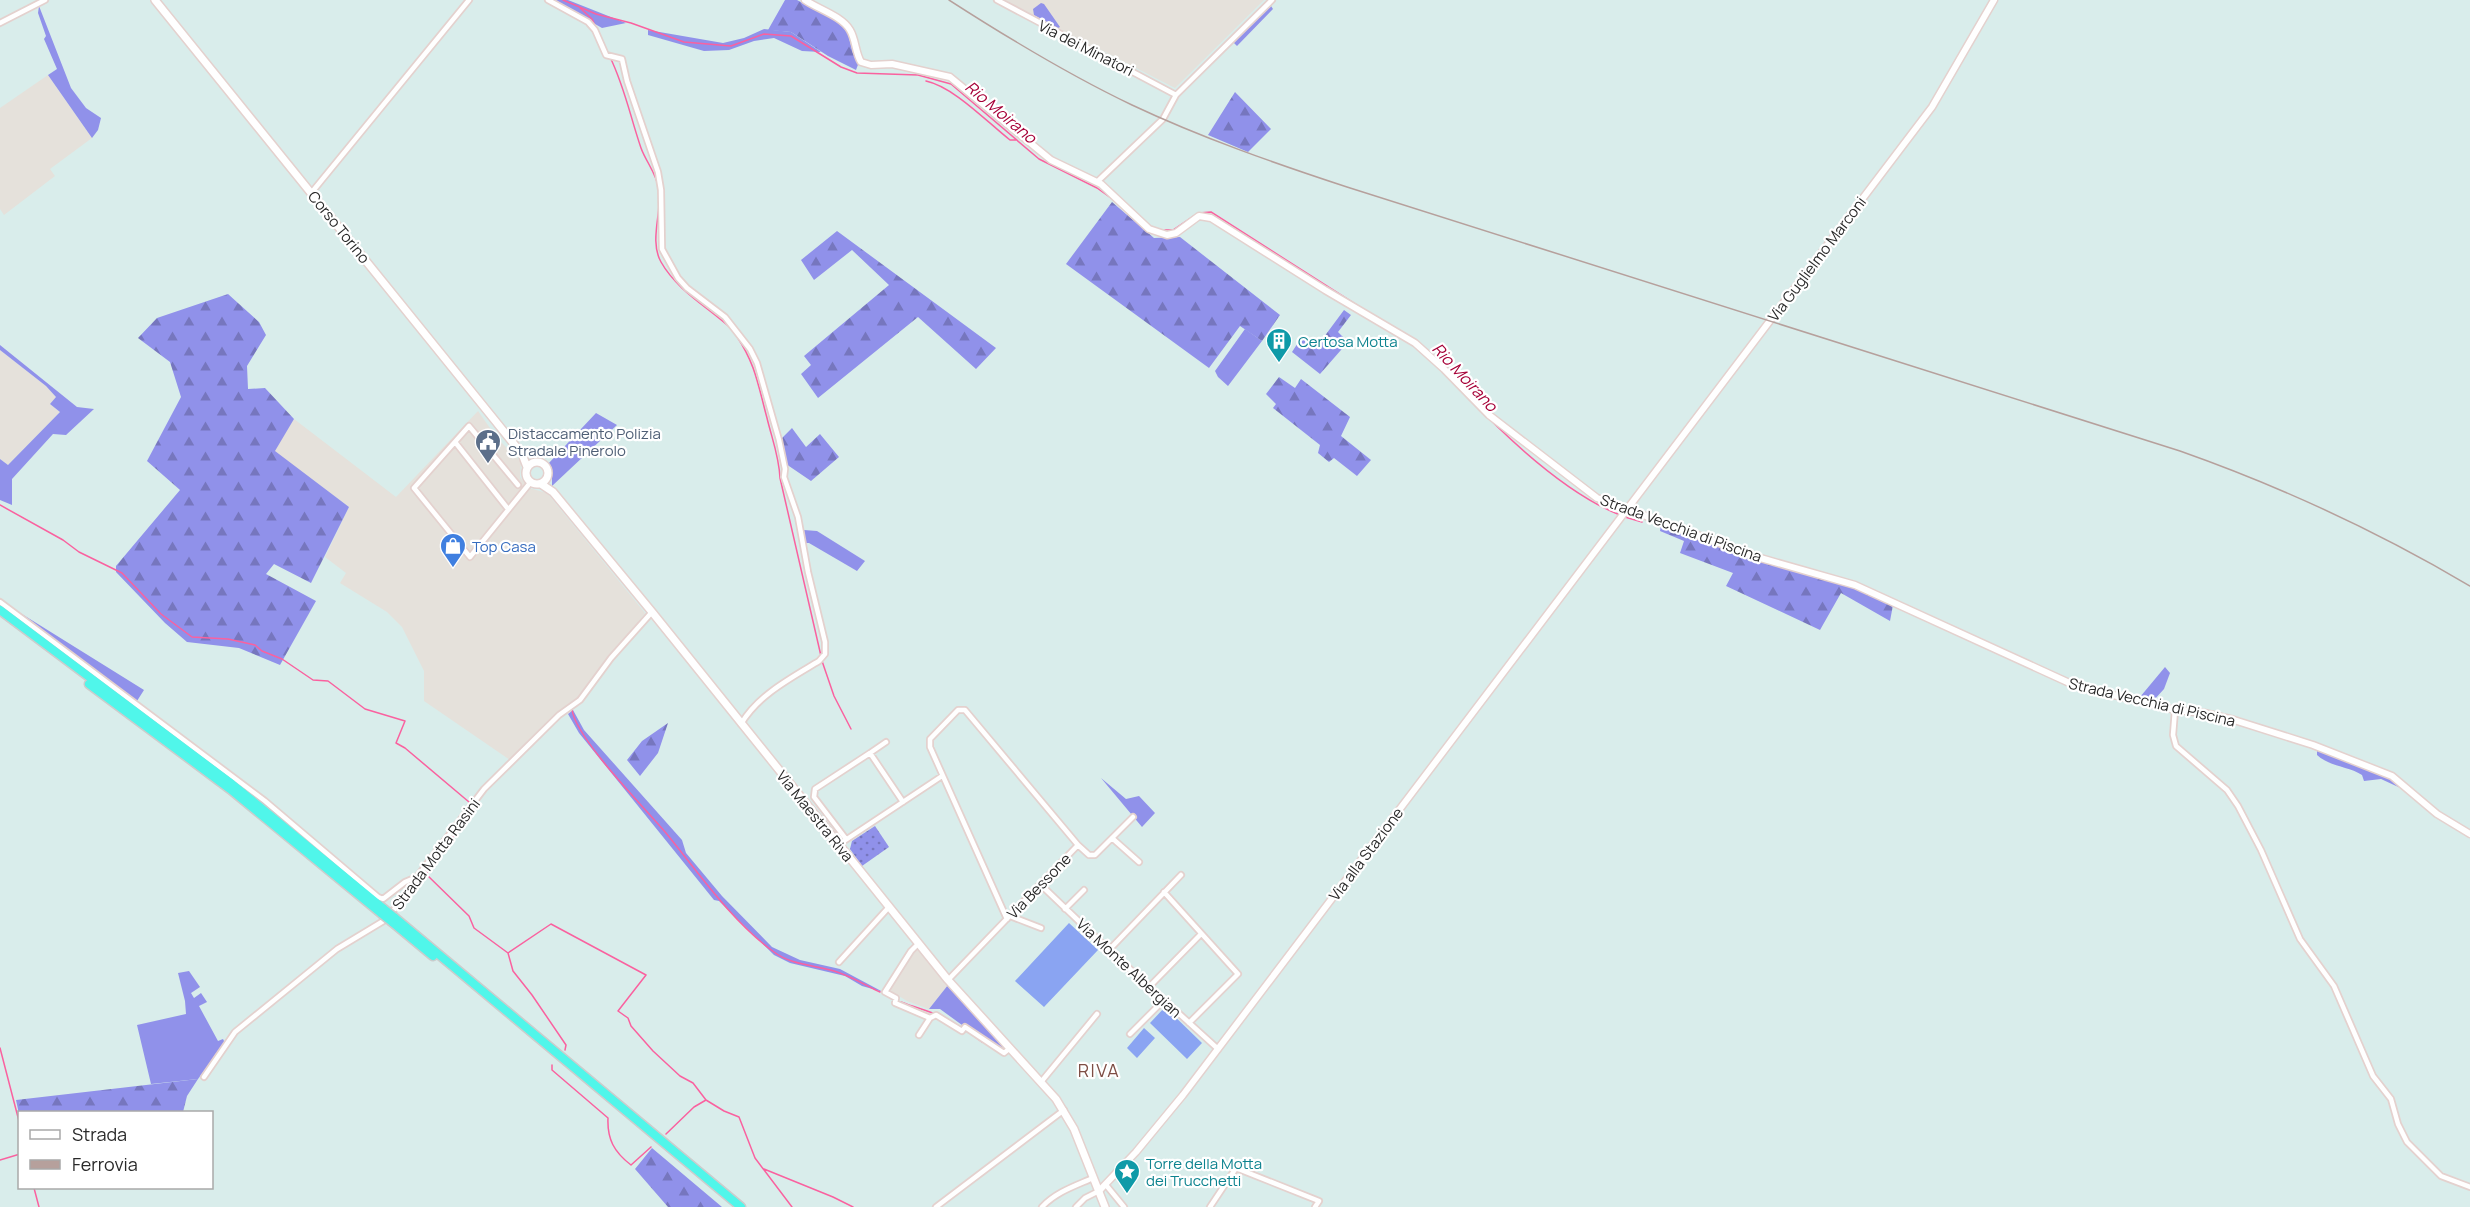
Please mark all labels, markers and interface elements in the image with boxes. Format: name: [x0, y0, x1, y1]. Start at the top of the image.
street label: Via dei Minatori: [1035, 15, 1137, 81]
water label: Rio Moirano: [961, 76, 1042, 149]
street label: Corso Torino: [303, 186, 375, 268]
street label: Via Guglielmo Marconi: [1763, 192, 1871, 326]
building icon: Certosa Motta: [1264, 326, 1294, 364]
place label: Certosa Motta: [1298, 331, 1398, 352]
water label: Rio Moirano: [1427, 338, 1504, 417]
place label: Distaccamento Polizia Stradale Pinerolo: [508, 423, 661, 461]
public building icon: Distaccamento Polizia Stradale Pinerolo: [473, 427, 503, 465]
street label: Strada Vecchia di Piscina: [1597, 489, 1765, 567]
shop icon: Top Casa: [438, 531, 468, 569]
place label: Top Casa: [472, 536, 536, 557]
street label: Strada Vecchia di Piscina: [2067, 673, 2237, 731]
street label: Via Maestra Riva: [772, 766, 858, 866]
street label: Strada Motta Rasini: [387, 794, 485, 914]
street label: Via alla Stazione: [1324, 803, 1408, 905]
street label: Via Bessone: [1002, 848, 1076, 923]
street label: Via Monte Albergian: [1072, 914, 1186, 1022]
district label: RIVA: [1078, 1058, 1120, 1082]
legend: [18, 1111, 213, 1189]
text: Strada: [72, 1122, 127, 1146]
text: Ferrovia: [72, 1152, 138, 1176]
place label: Torre della Motta dei Trucchetti: [1146, 1153, 1262, 1191]
place icon: Torre della Motta dei Trucchetti: [1112, 1157, 1142, 1195]

